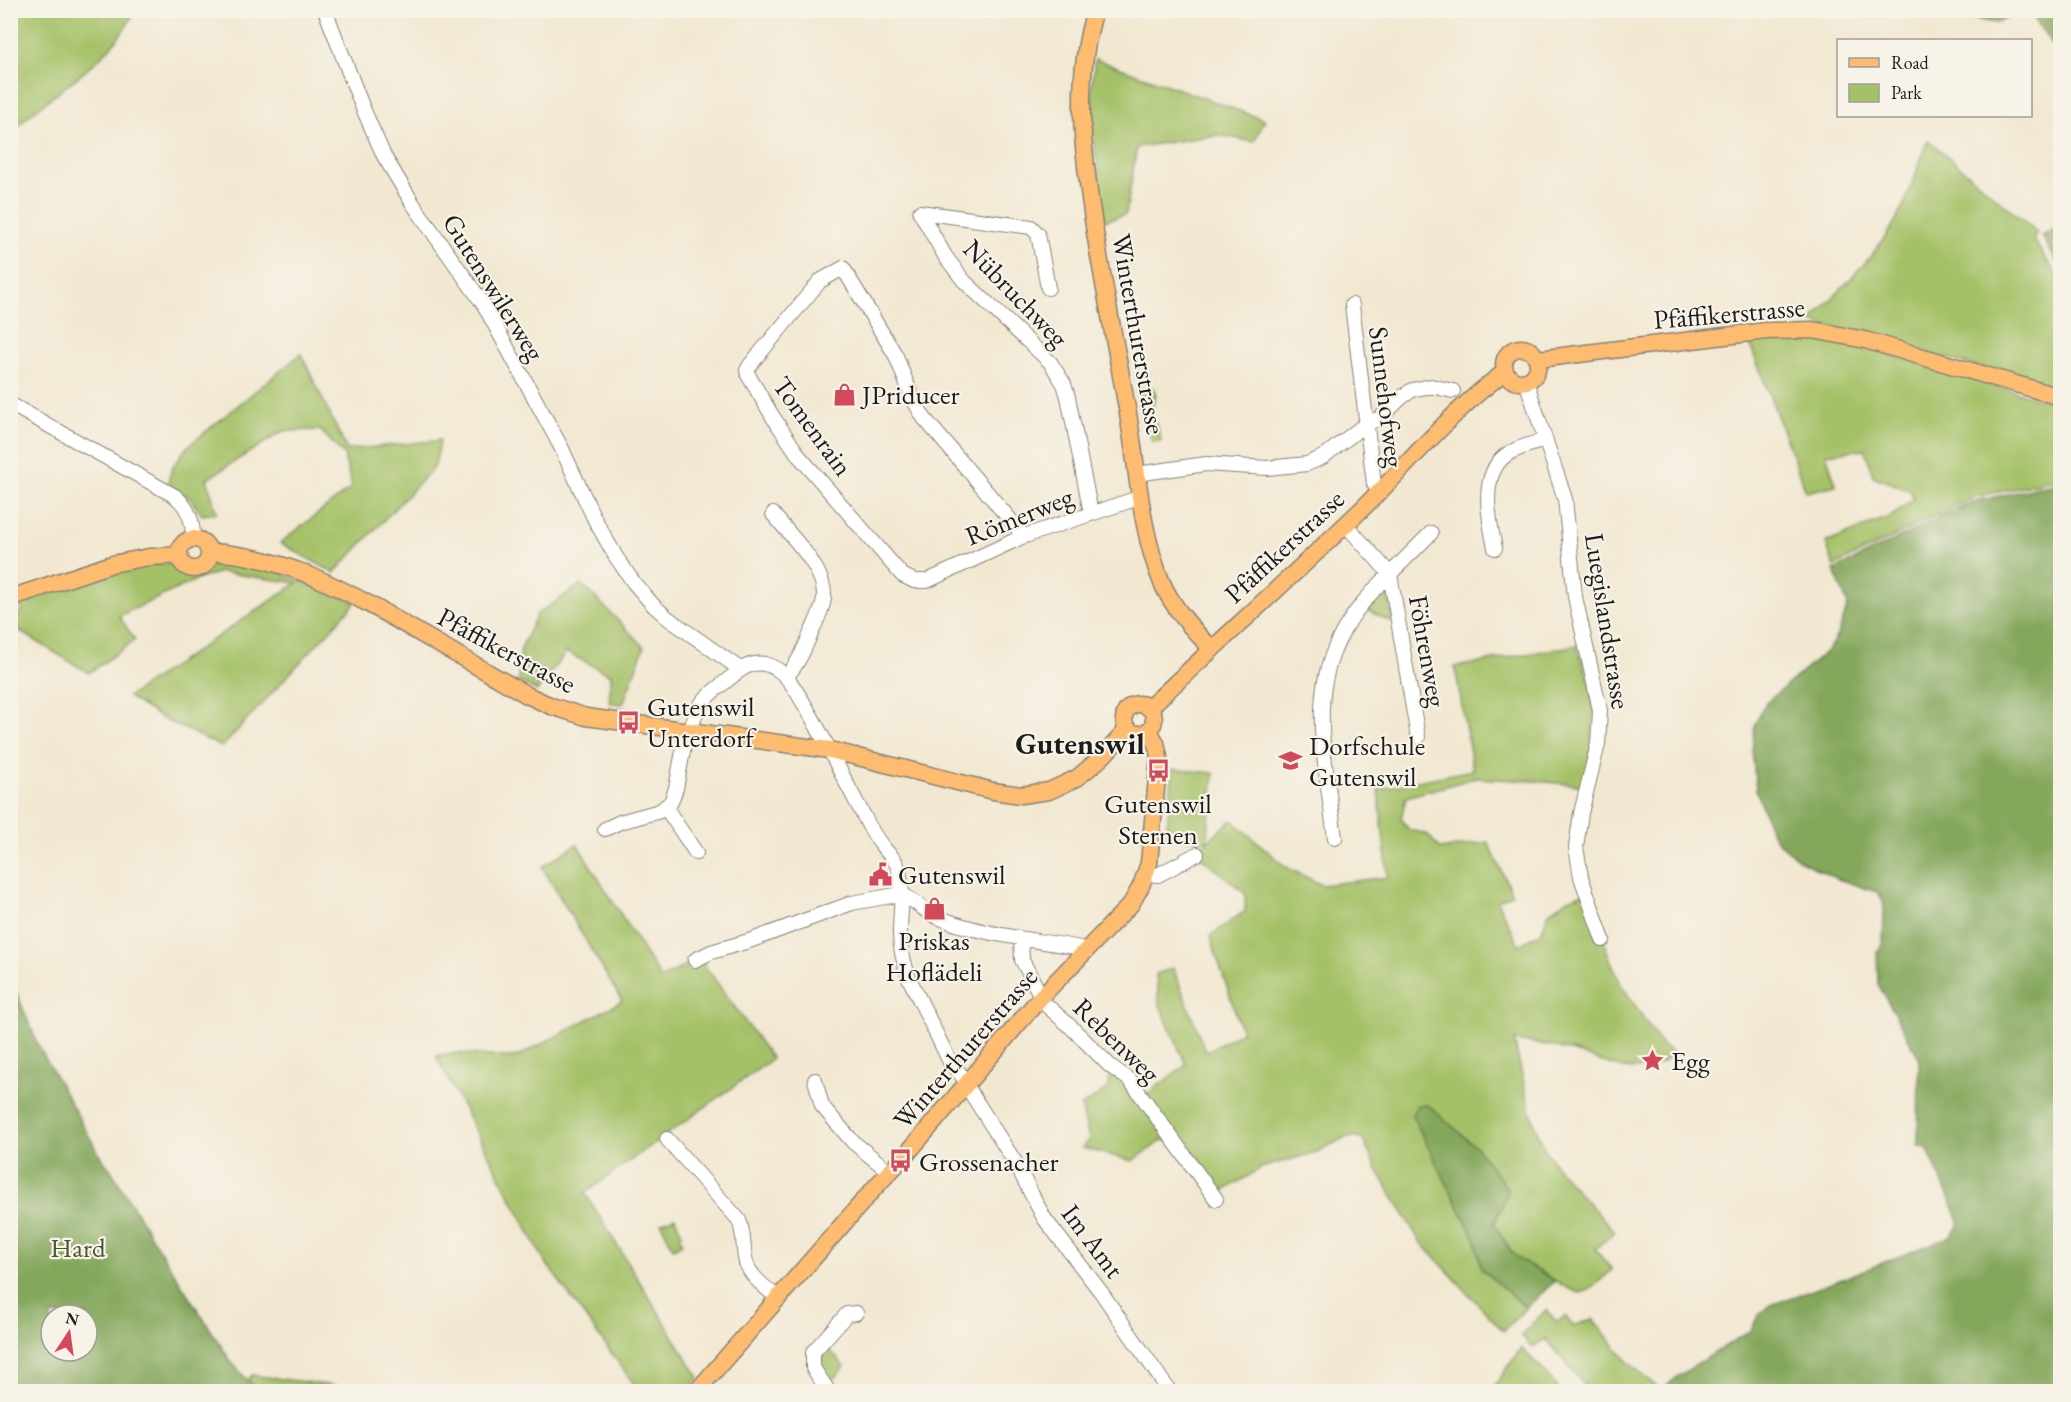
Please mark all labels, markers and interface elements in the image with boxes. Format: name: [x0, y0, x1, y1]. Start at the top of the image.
legend: [1837, 39, 2032, 117]
text: Road: [1891, 51, 1930, 74]
text: Park: [1891, 81, 1922, 104]
street label: Gutenswilerweg: [435, 207, 553, 367]
street label: Winterthurerstrasse: [1104, 231, 1174, 437]
street label: Nübruchweg: [956, 232, 1076, 355]
street label: Pfäffikerstrasse: [1652, 289, 1806, 337]
street label: Sunnehofweg: [1361, 325, 1413, 470]
street label: Tomenrain: [765, 369, 861, 483]
place label: JPriducer: [860, 377, 960, 412]
shop icon: JPriducer: [831, 381, 857, 407]
street label: Römerweg: [960, 478, 1078, 553]
street label: Pfäffikerstrasse: [1217, 481, 1351, 611]
street label: Luegislandstrasse: [1577, 530, 1639, 712]
street label: Föhrenweg: [1401, 592, 1455, 710]
street label: Pfäffikerstrasse: [432, 599, 582, 701]
place label: Gutenswil Unterdorf: [647, 689, 757, 755]
bus stop icon: Gutenswil Unterdorf: [616, 709, 642, 735]
district label: Gutenswil: [1015, 724, 1145, 763]
place label: Dorfschule Gutenswil: [1309, 728, 1425, 794]
school or university icon: Dorfschule Gutenswil: [1278, 748, 1304, 774]
bus stop icon: Gutenswil Sternen: [1145, 758, 1171, 784]
place label: Gutenswil Sternen: [1104, 786, 1212, 852]
place label: Gutenswil: [898, 857, 1006, 892]
public building icon: Gutenswil: [867, 861, 893, 887]
shop icon: Priskas Hoflädeli: [921, 895, 947, 921]
place label: Priskas Hoflädeli: [886, 923, 983, 989]
street label: Winterthurerstrasse: [885, 960, 1045, 1136]
street label: Rebenweg: [1066, 990, 1168, 1090]
place label: Egg: [1671, 1043, 1710, 1078]
place icon: Egg: [1640, 1047, 1666, 1073]
place label: Grossenacher: [919, 1144, 1059, 1179]
bus stop icon: Grossenacher: [888, 1148, 914, 1174]
street label: Im Amt: [1054, 1197, 1132, 1285]
park label: Hard: [50, 1230, 106, 1265]
north arrow: [39, 1303, 99, 1363]
text: N: [64, 1307, 81, 1331]

